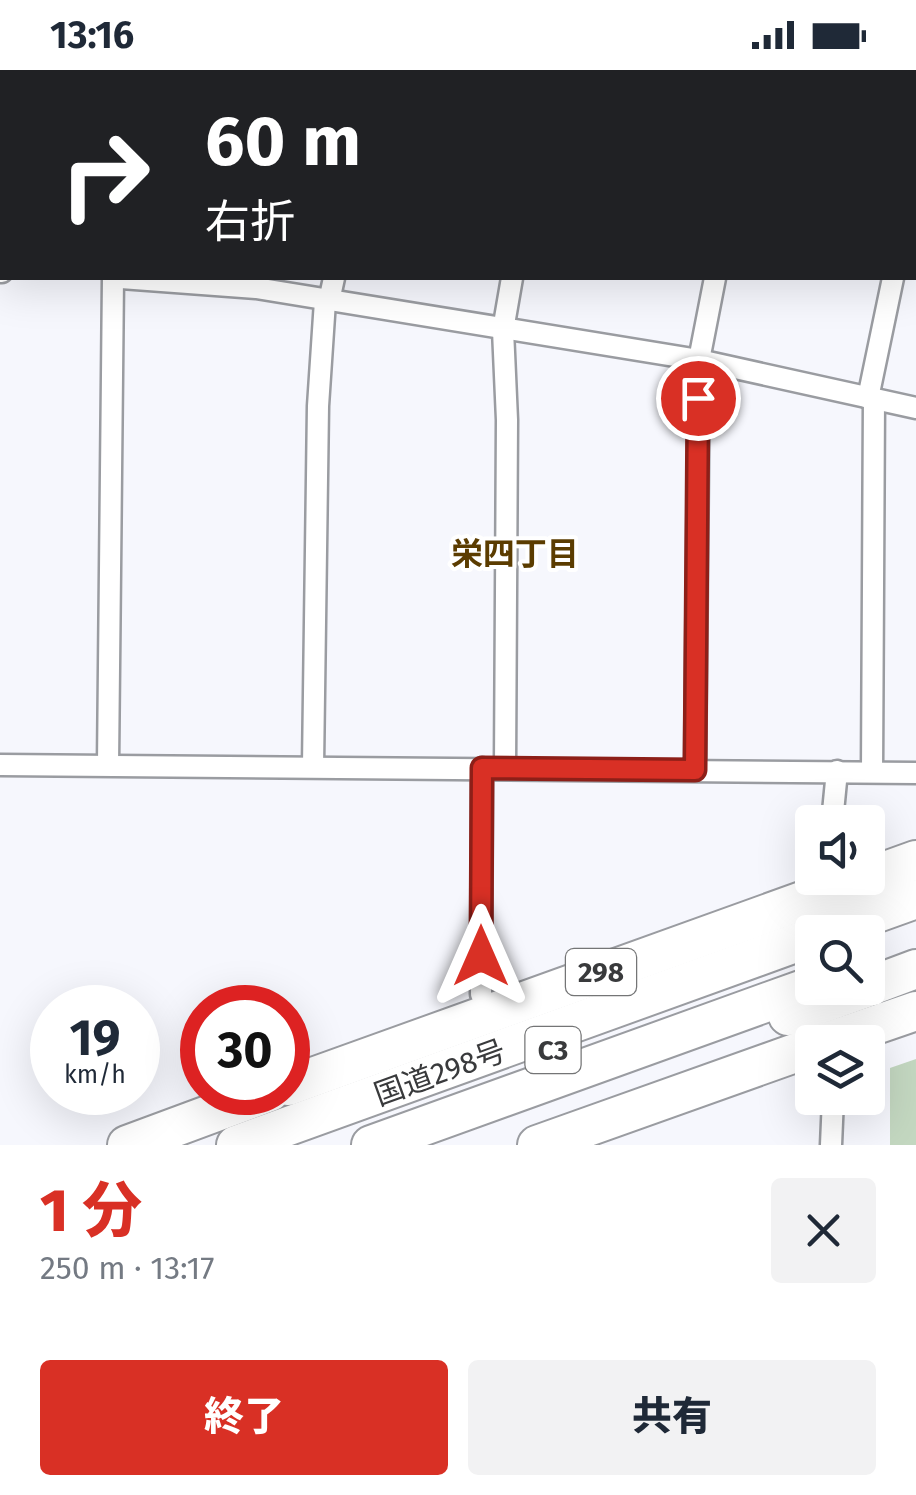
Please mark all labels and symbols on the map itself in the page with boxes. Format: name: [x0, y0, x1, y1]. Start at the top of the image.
pin: [656, 356, 741, 441]
district label: 栄四丁目: [451, 535, 579, 573]
position arrow: [429, 904, 533, 1008]
road number: 298: [566, 949, 636, 995]
speed limit sign: 30: [180, 985, 310, 1115]
road number: C3: [526, 1027, 580, 1073]
street label: 国道298号: [370, 1033, 510, 1113]

